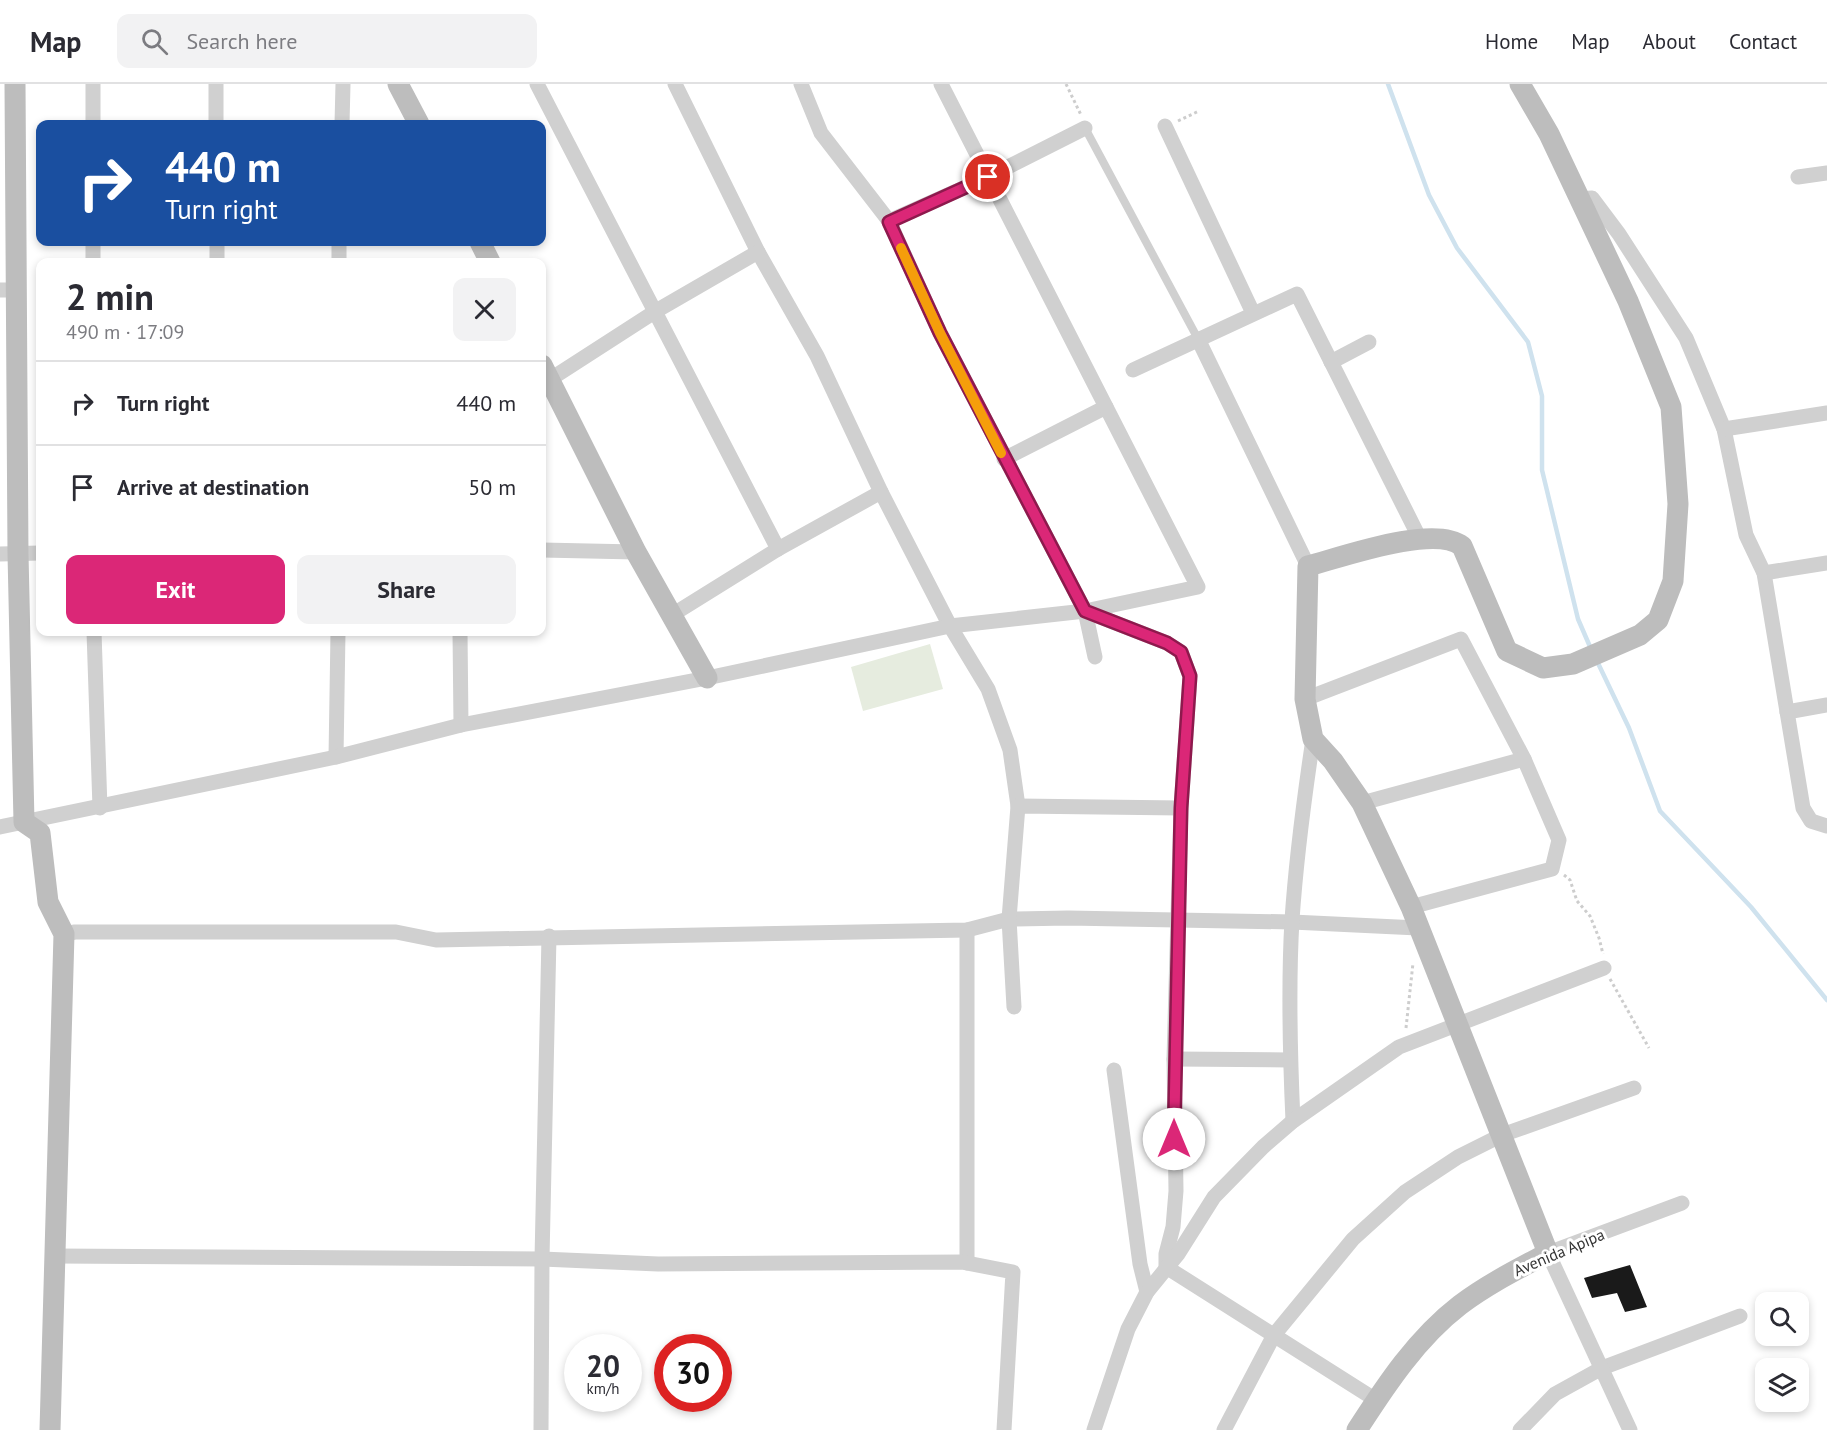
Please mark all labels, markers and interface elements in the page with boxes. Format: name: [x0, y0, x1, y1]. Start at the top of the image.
search box: [117, 14, 537, 68]
text: Map: [30, 23, 81, 60]
icon: search: [138, 25, 171, 58]
text: Search here: [186, 27, 297, 55]
text: Home: [1485, 28, 1538, 55]
text: Map: [1571, 28, 1610, 55]
text: About: [1643, 28, 1696, 55]
text: Contact: [1729, 28, 1797, 55]
text: 440 m: [165, 139, 281, 194]
icon: right: [66, 144, 144, 222]
pin: [962, 151, 1013, 202]
icon: arrive: [971, 160, 1004, 193]
text: Turn right: [165, 192, 278, 226]
text: 2 min: [66, 273, 154, 320]
button: close: [453, 278, 516, 341]
text: 490 m · 17:09: [66, 319, 184, 345]
icon: right: [66, 387, 99, 420]
text: Turn right: [117, 389, 209, 417]
text: 440 m: [456, 389, 516, 417]
icon: arrive: [66, 471, 99, 504]
text: Arrive at destination: [117, 473, 309, 501]
text: 50 m: [468, 473, 516, 501]
button: Exit: [66, 555, 285, 624]
button: Share: [297, 555, 516, 624]
position arrow: [1142, 1107, 1206, 1171]
street label: Avenida Apipa: [1511, 1224, 1607, 1280]
map controls: [1755, 1292, 1809, 1412]
button: search: [1755, 1292, 1809, 1346]
speed limit sign: 30: [654, 1334, 732, 1412]
text: 20: [586, 1346, 620, 1385]
button: layers: [1755, 1358, 1809, 1412]
text: km/h: [587, 1379, 619, 1398]

